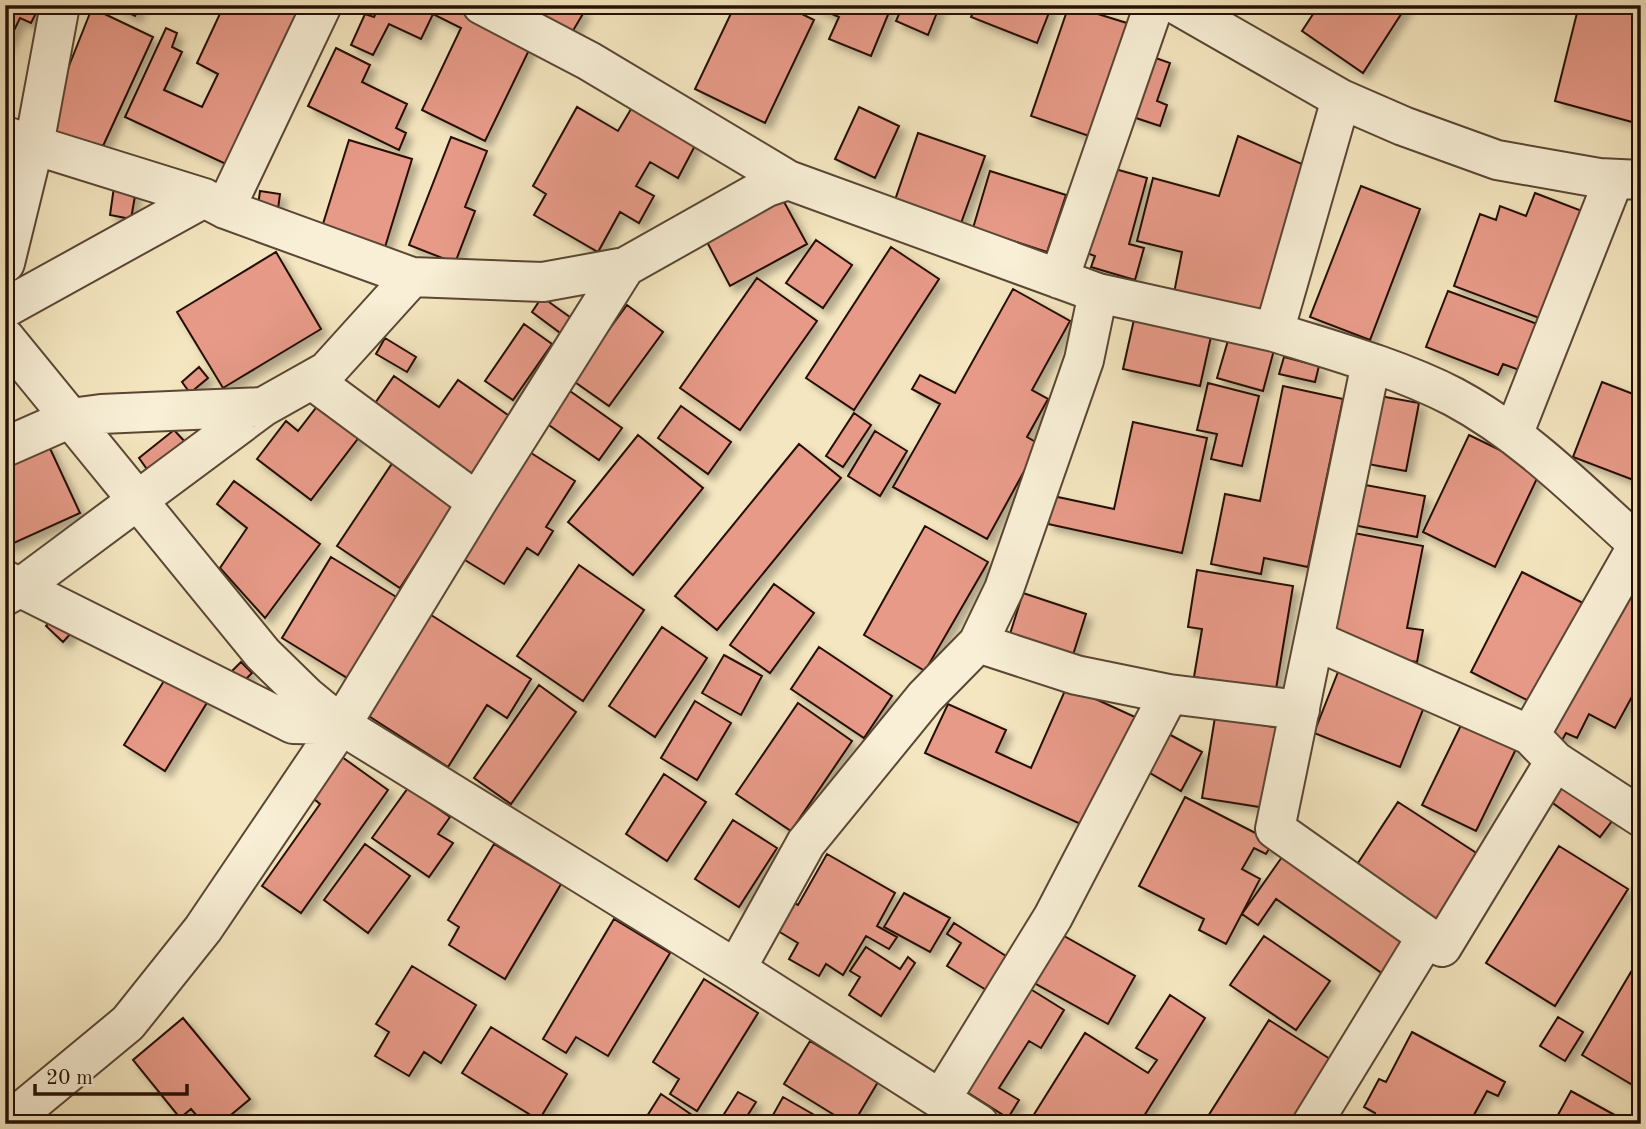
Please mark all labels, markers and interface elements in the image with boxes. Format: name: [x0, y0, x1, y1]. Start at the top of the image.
scale bar: [35, 1052, 187, 1096]
text: 20 m: [46, 1068, 93, 1089]

